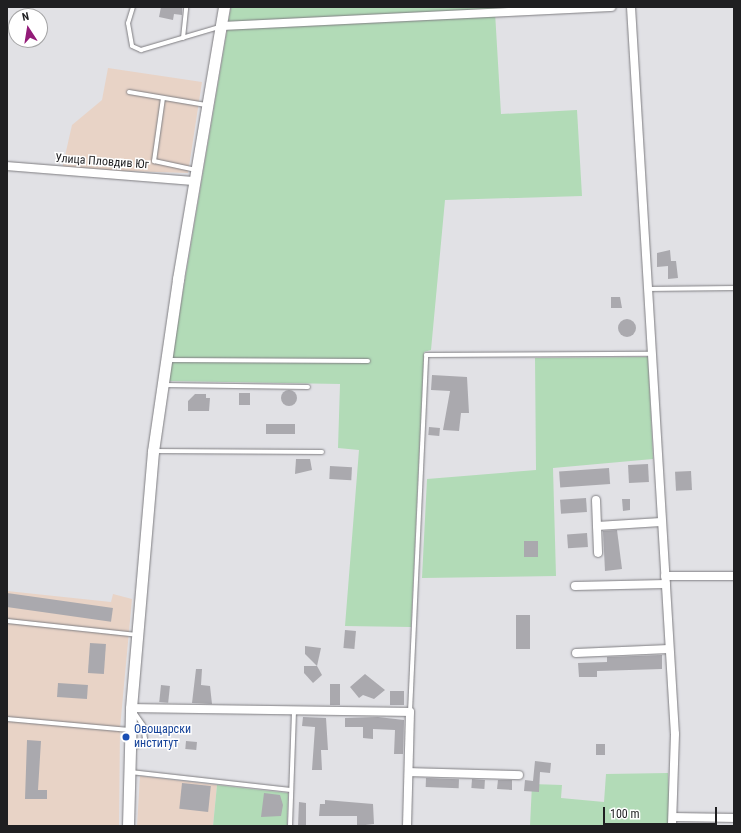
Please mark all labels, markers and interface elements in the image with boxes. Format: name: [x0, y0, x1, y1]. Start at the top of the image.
north arrow: [8, 8, 48, 48]
text: N: [21, 10, 30, 24]
street label: Улица Пловдив Юг: [55, 152, 149, 172]
place label: Овощарски институт: [134, 723, 191, 751]
marker: Овощарски институт: [121, 732, 131, 742]
scale bar: [605, 799, 719, 825]
text: 100 m: [610, 807, 640, 821]

